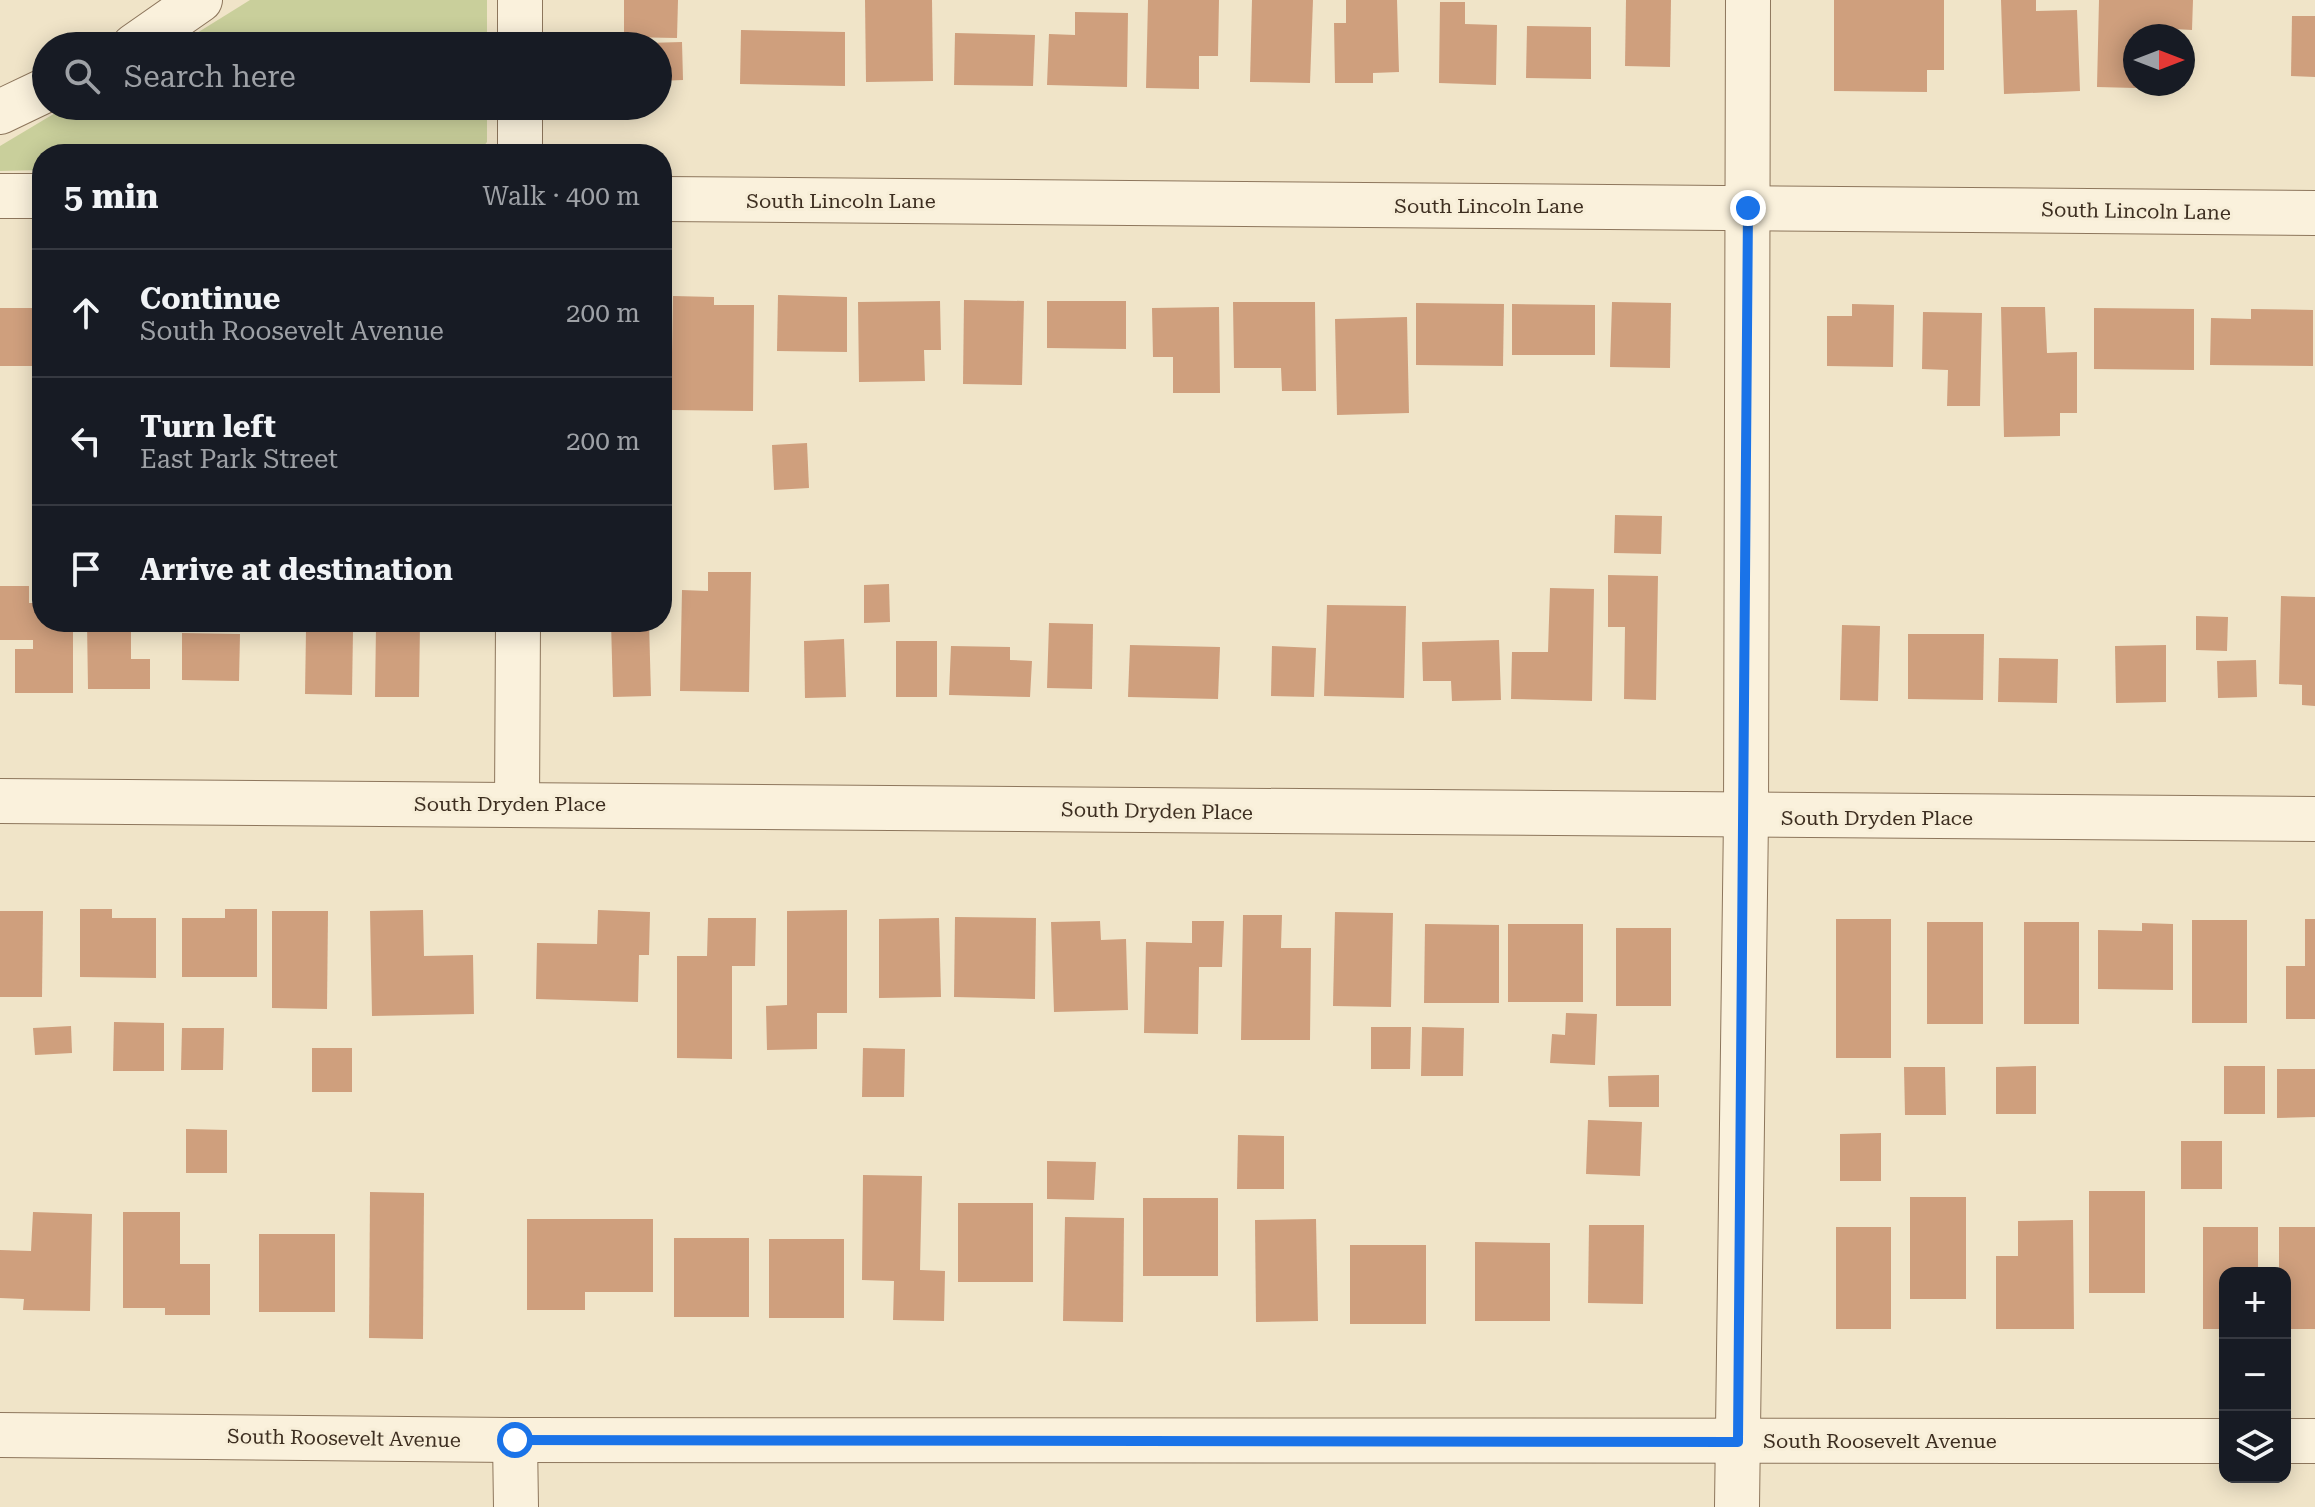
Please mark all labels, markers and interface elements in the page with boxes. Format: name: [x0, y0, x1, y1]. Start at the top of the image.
north arrow: [2123, 24, 2195, 96]
search box: [32, 32, 672, 120]
icon: search: [60, 54, 104, 98]
text: Search here: [124, 59, 296, 94]
text: 5 min: [64, 176, 159, 216]
text: Walk · 400 m: [482, 181, 640, 211]
street label: South Lincoln Lane: [746, 189, 936, 213]
route end: [1730, 190, 1766, 226]
street label: South Lincoln Lane: [1394, 194, 1584, 218]
street label: South Lincoln Lane: [2041, 197, 2231, 225]
text: Continue: [140, 281, 280, 316]
icon: ahead: [64, 291, 108, 335]
text: 200 m: [566, 298, 640, 328]
text: South Roosevelt Avenue: [140, 316, 444, 346]
text: Turn left: [140, 409, 276, 444]
icon: left: [64, 419, 108, 463]
text: 200 m: [566, 426, 640, 456]
text: East Park Street: [140, 444, 338, 474]
icon: arrive: [64, 547, 108, 591]
text: Arrive at destination: [140, 552, 453, 587]
street label: South Dryden Place: [414, 792, 606, 816]
street label: South Dryden Place: [1061, 797, 1253, 825]
street label: South Dryden Place: [1781, 806, 1973, 830]
map controls: [2219, 1267, 2291, 1483]
button: +: [2219, 1267, 2291, 1339]
button: −: [2219, 1339, 2291, 1411]
button: layers: [2219, 1411, 2291, 1483]
route start: [497, 1422, 533, 1458]
street label: South Roosevelt Avenue: [227, 1424, 461, 1452]
street label: South Roosevelt Avenue: [1763, 1429, 1997, 1453]

